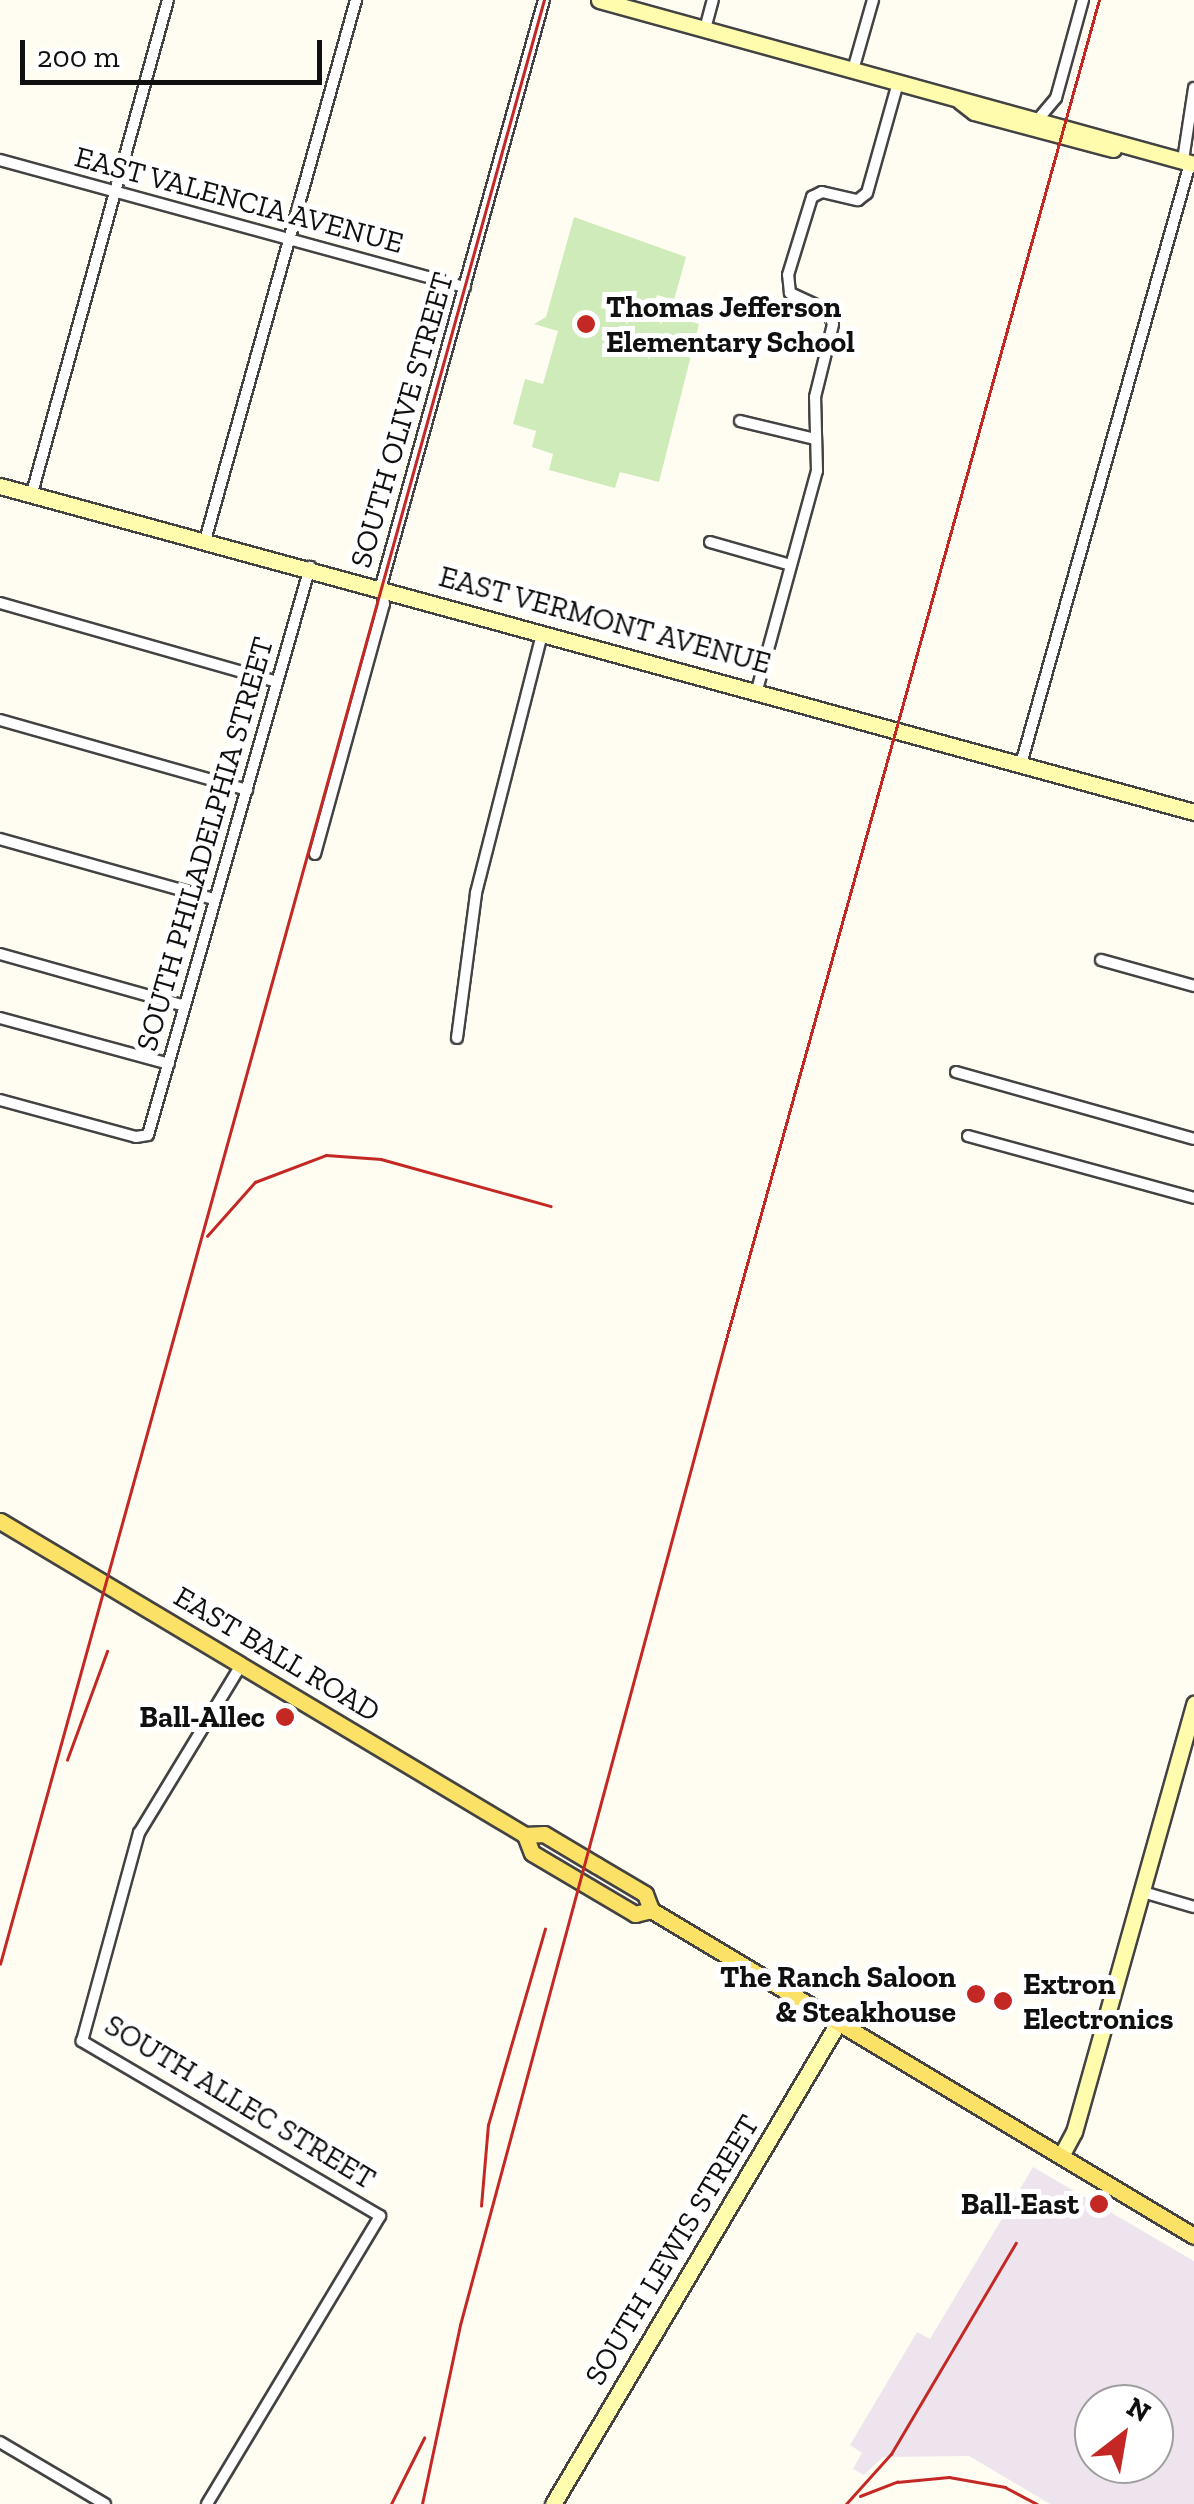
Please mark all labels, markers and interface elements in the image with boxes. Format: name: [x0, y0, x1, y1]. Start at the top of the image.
scale bar: [25, 20, 328, 82]
text: 200 m: [37, 39, 120, 75]
street label: EAST VALENCIA AVENUE: [69, 138, 409, 262]
street label: SOUTH OLIVE STREET: [343, 268, 461, 572]
place label: Thomas Jefferson Elementary School: [606, 289, 855, 360]
marker: Thomas Jefferson Elementary School: [575, 313, 597, 335]
street label: EAST VERMONT AVENUE: [434, 558, 776, 682]
street label: SOUTH PHILADELPHIA STREET: [128, 633, 282, 1055]
street label: EAST BALL ROAD: [167, 1578, 387, 1730]
place label: Ball-Allec: [139, 1699, 265, 1735]
marker: Ball-Allec: [274, 1706, 296, 1728]
place label: The Ranch Saloon & Steakhouse: [720, 1959, 956, 2030]
place label: Extron Electronics: [1023, 1966, 1173, 2036]
marker: The Ranch Saloon & Steakhouse: [965, 1983, 987, 2005]
marker: Extron Electronics: [992, 1990, 1014, 2012]
street label: SOUTH ALLEC STREET: [98, 2007, 382, 2197]
street label: SOUTH LEWIS STREET: [577, 2108, 767, 2392]
place label: Ball-East: [961, 2186, 1079, 2222]
marker: Ball-East: [1088, 2193, 1110, 2215]
north arrow: [1074, 2384, 1174, 2484]
text: N: [1121, 2390, 1156, 2429]

